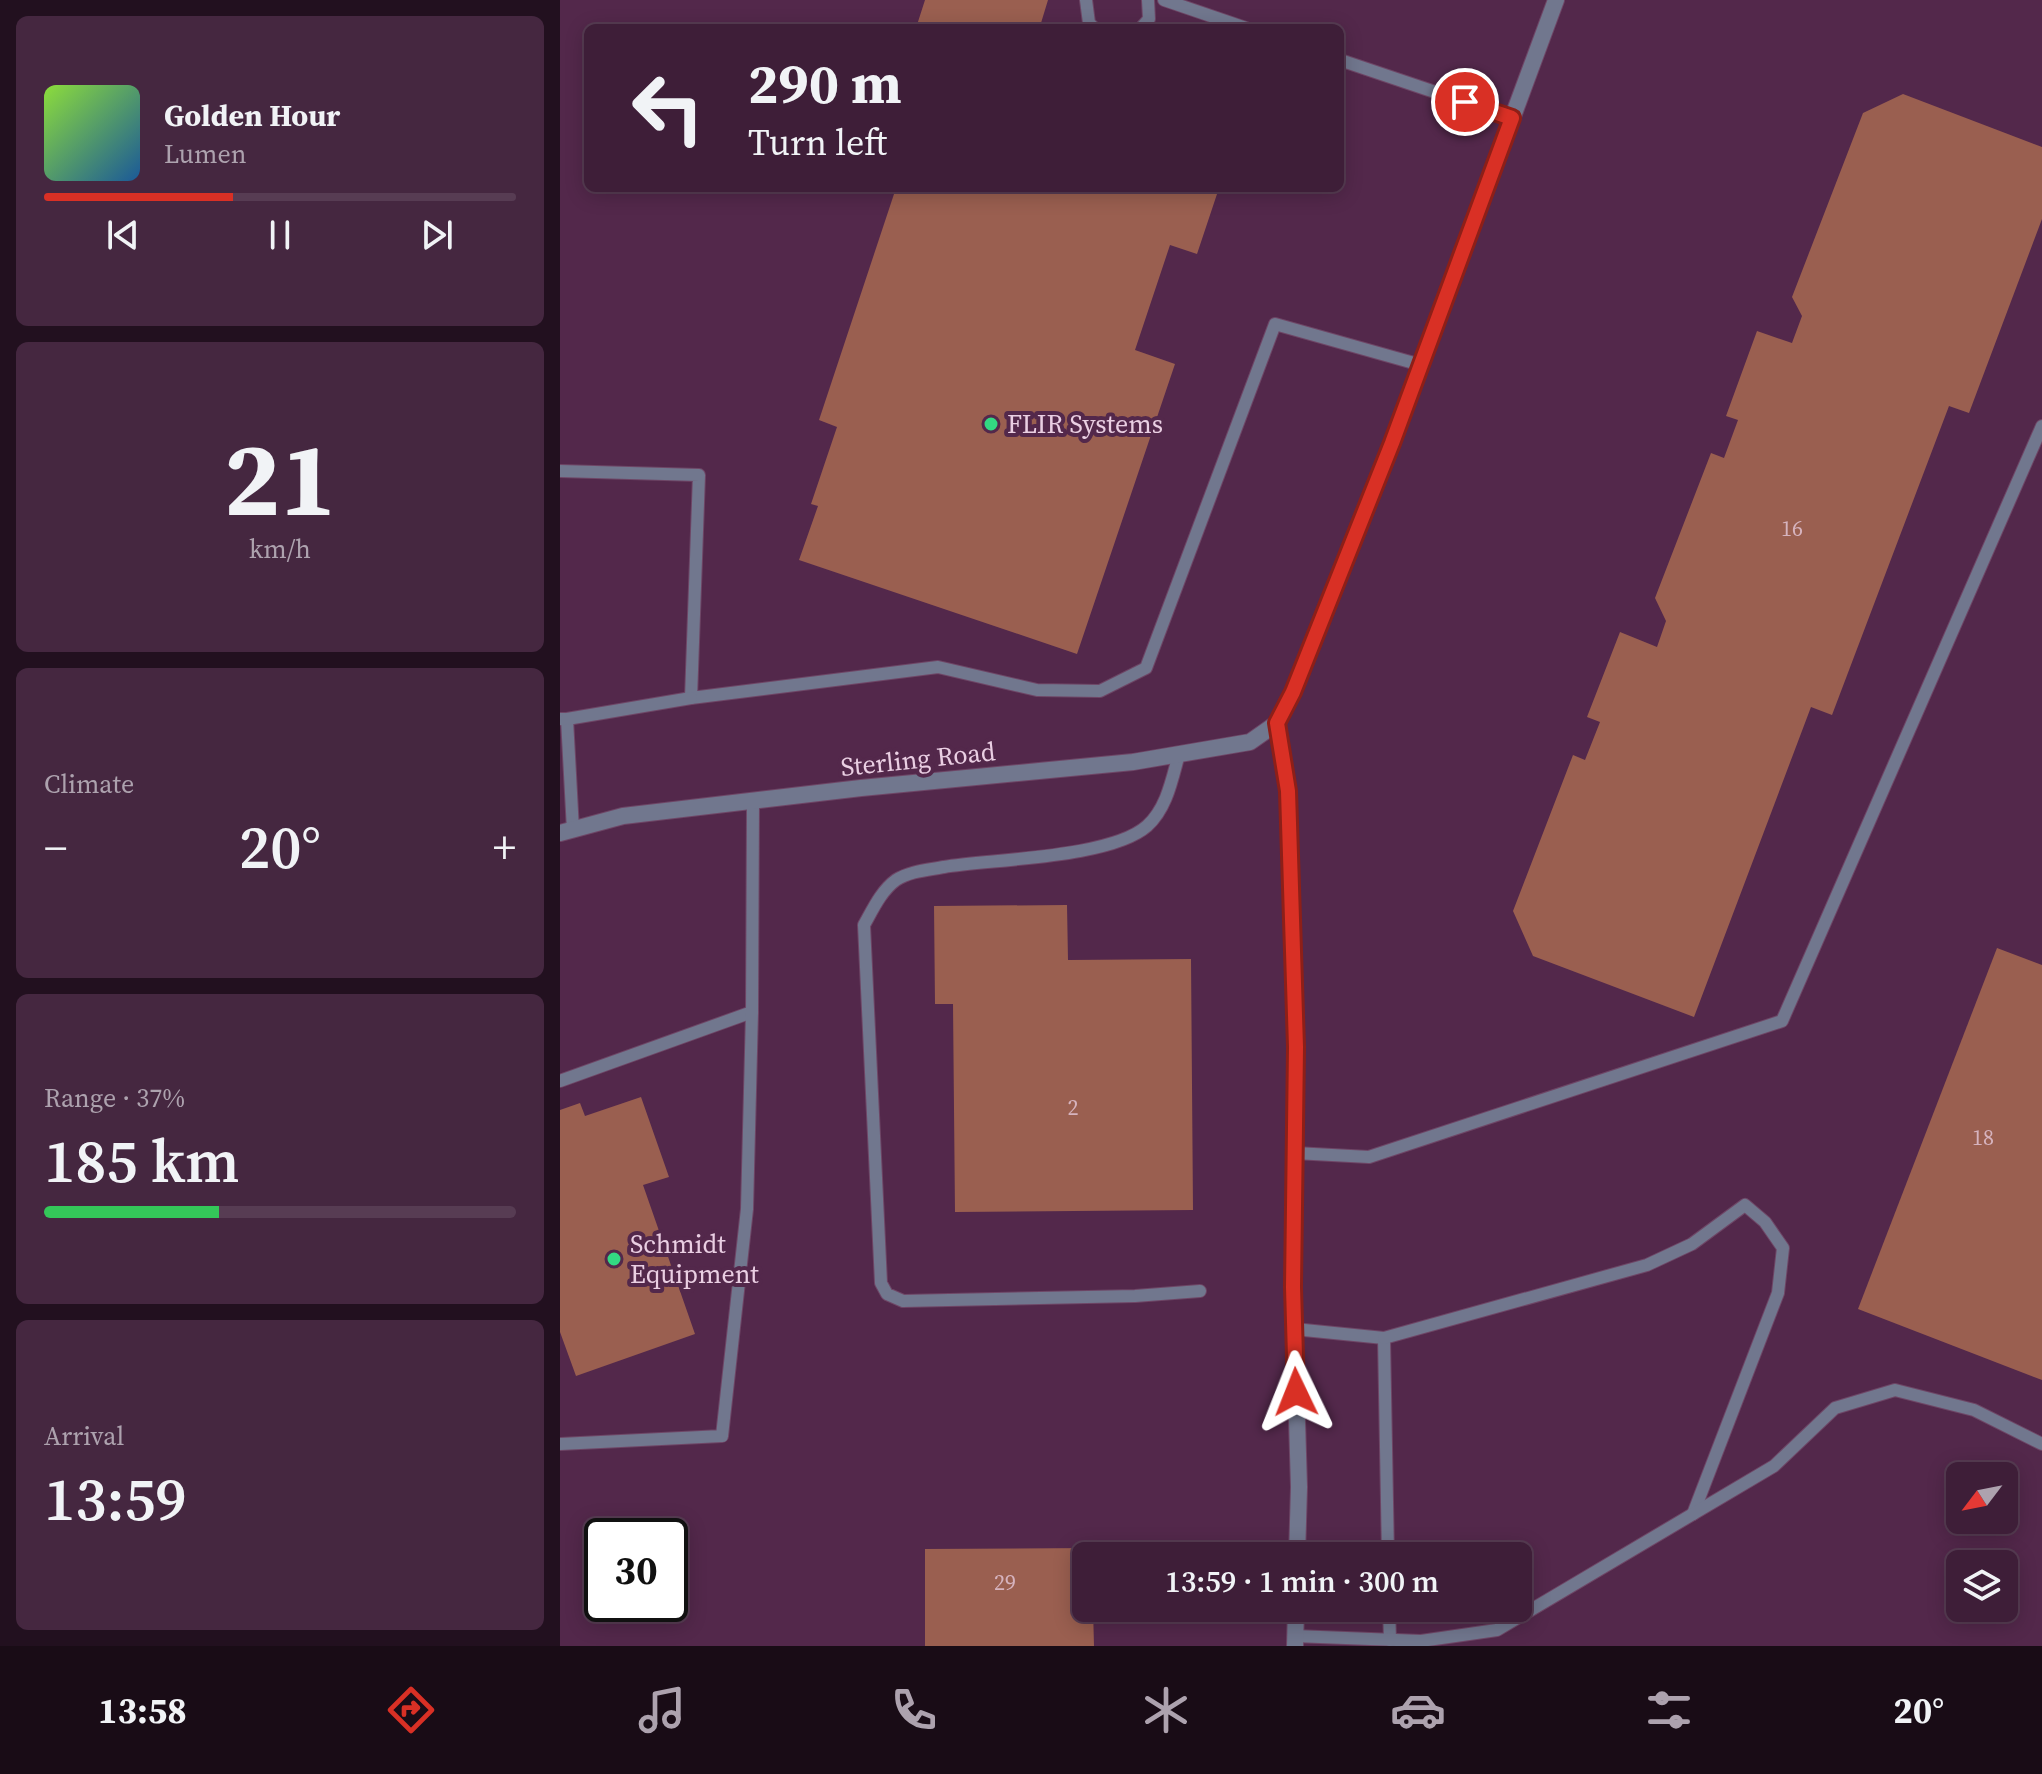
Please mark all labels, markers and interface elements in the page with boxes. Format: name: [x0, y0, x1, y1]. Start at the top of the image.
text: 290 m: [748, 45, 902, 122]
icon: left: [616, 56, 720, 160]
pin: [1431, 68, 1499, 136]
icon: arrive: [1443, 80, 1487, 124]
text: Golden Hour: [164, 95, 340, 136]
text: Turn left: [748, 118, 887, 167]
text: Lumen: [164, 136, 246, 172]
icon: previous: [101, 213, 145, 257]
icon: pause: [258, 213, 302, 257]
icon: next: [415, 213, 459, 257]
place label: FLIR Systems: [1007, 406, 1163, 442]
text: 21: [224, 407, 336, 550]
marker: FLIR Systems: [982, 415, 1000, 433]
house number: 16: [1781, 513, 1803, 543]
text: km/h: [249, 531, 311, 567]
street label: Sterling Road: [839, 733, 997, 785]
text: Climate: [44, 766, 134, 802]
text: 20°: [239, 806, 321, 888]
text: −: [44, 817, 67, 878]
text: +: [493, 817, 516, 878]
text: Range · 37%: [44, 1080, 185, 1116]
house number: 2: [1067, 1092, 1079, 1122]
text: 185 km: [44, 1120, 240, 1202]
house number: 18: [1972, 1122, 1994, 1152]
place label: Schmidt Equipment: [630, 1226, 759, 1292]
marker: Schmidt Equipment: [605, 1250, 623, 1268]
position arrow: [1254, 1350, 1338, 1434]
text: Arrival: [44, 1418, 124, 1454]
text: 13:59: [44, 1458, 187, 1540]
north arrow: [1946, 1462, 2018, 1534]
map controls: [1946, 1462, 2018, 1622]
speed limit sign: 30: [584, 1518, 688, 1622]
button: layers: [1946, 1550, 2018, 1622]
text: 13:59 · 1 min · 300 m: [1165, 1561, 1439, 1602]
house number: 29: [994, 1567, 1016, 1597]
icon: directions: [383, 1682, 439, 1738]
icon: music: [634, 1682, 690, 1738]
icon: phone: [886, 1682, 942, 1738]
icon: climate: [1138, 1682, 1194, 1738]
icon: car: [1390, 1682, 1446, 1738]
icon: filters: [1641, 1682, 1697, 1738]
text: 13:58: [98, 1686, 187, 1735]
text: 20°: [1893, 1686, 1944, 1735]

